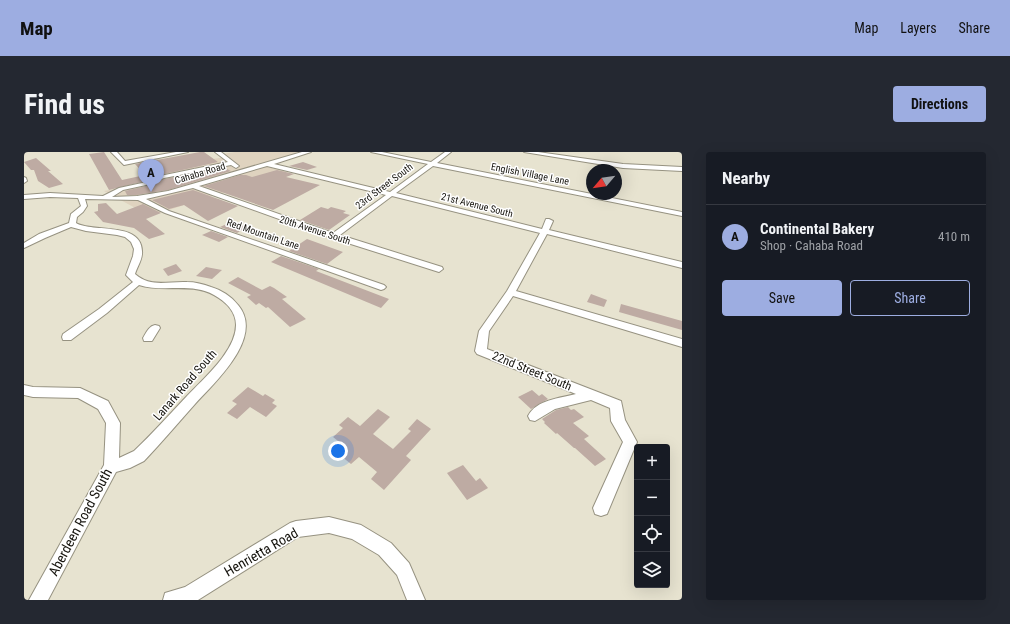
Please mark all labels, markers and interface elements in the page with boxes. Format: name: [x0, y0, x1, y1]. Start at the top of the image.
text: Map: [20, 17, 53, 40]
text: Map: [854, 20, 878, 36]
text: Layers: [900, 20, 937, 36]
text: Share: [959, 20, 990, 36]
button: Directions: [893, 86, 986, 122]
text: Find us: [24, 88, 105, 121]
pin: A: [138, 159, 164, 192]
street label: Cahaba Road: [173, 160, 227, 186]
street label: 23rd Street South: [353, 161, 415, 211]
street label: English Village Lane: [490, 161, 570, 187]
north arrow: [586, 164, 622, 200]
text: Nearby: [722, 168, 770, 188]
street label: 21st Avenue South: [440, 191, 514, 219]
street label: 20th Avenue South: [278, 213, 352, 247]
street label: Red Mountain Lane: [225, 216, 301, 252]
text: Continental Bakery: [760, 220, 874, 238]
text: A: [731, 229, 739, 244]
text: 410 m: [938, 229, 970, 244]
text: Shop · Cahaba Road: [760, 238, 863, 253]
button: Save: [722, 280, 842, 316]
button: Share: [850, 280, 970, 316]
street label: Lanark Road South: [150, 347, 220, 423]
street label: 22nd Street South: [490, 349, 574, 393]
your location: [328, 441, 348, 461]
map controls: [634, 444, 670, 588]
button: +: [634, 444, 670, 480]
street label: Aberdeen Road South: [45, 466, 115, 578]
button: −: [634, 480, 670, 516]
button: locate: [634, 516, 670, 552]
street label: Henrietta Road: [221, 524, 301, 580]
button: layers: [634, 552, 670, 588]

